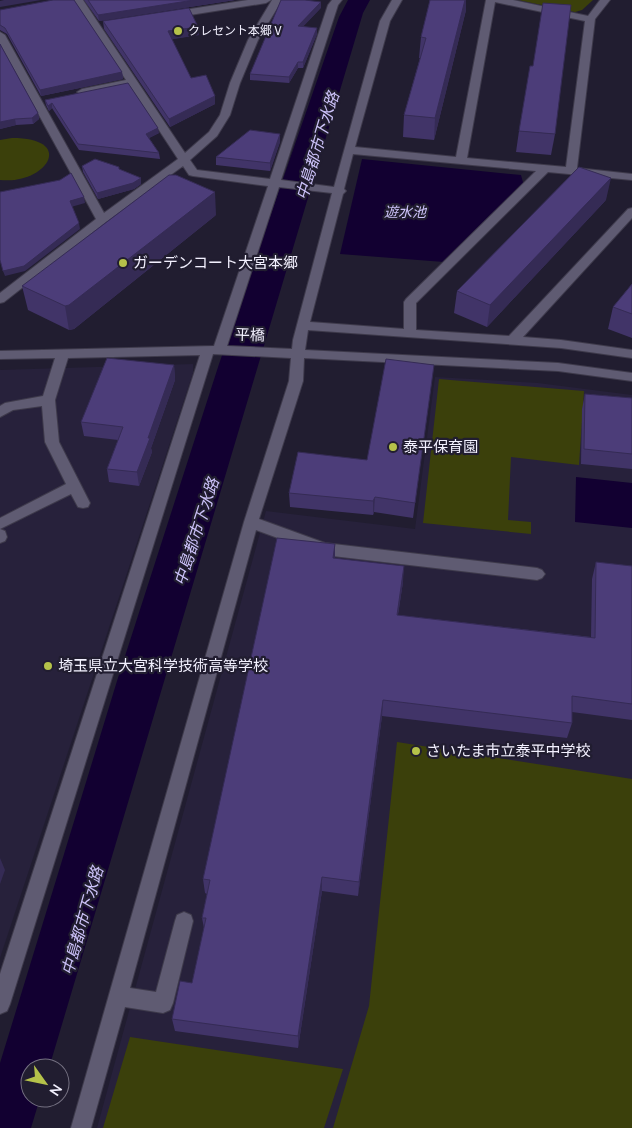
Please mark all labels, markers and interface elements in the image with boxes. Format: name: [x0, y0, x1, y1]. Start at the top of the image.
place label: クレセント本郷Ⅴ: [188, 23, 284, 39]
marker: クレセント本郷Ⅴ: [172, 25, 184, 37]
water label: 中島都市下水路: [291, 87, 345, 203]
water label: 遊水池: [384, 203, 428, 222]
place label: ガーデンコート大宮本郷: [133, 253, 298, 273]
marker: ガーデンコート大宮本郷: [117, 257, 129, 269]
street label: 平橋: [235, 324, 265, 346]
place label: 泰平保育園: [403, 437, 478, 457]
marker: 泰平保育園: [387, 441, 399, 453]
water label: 中島都市下水路: [169, 473, 225, 589]
place label: 埼玉県立大宮科学技術高等学校: [58, 656, 268, 676]
marker: 埼玉県立大宮科学技術高等学校: [42, 660, 54, 672]
place label: さいたま市立泰平中学校: [426, 741, 591, 761]
marker: さいたま市立泰平中学校: [410, 745, 422, 757]
water label: 中島都市下水路: [57, 862, 110, 978]
north arrow: [20, 1058, 70, 1108]
text: N: [45, 1080, 66, 1099]

